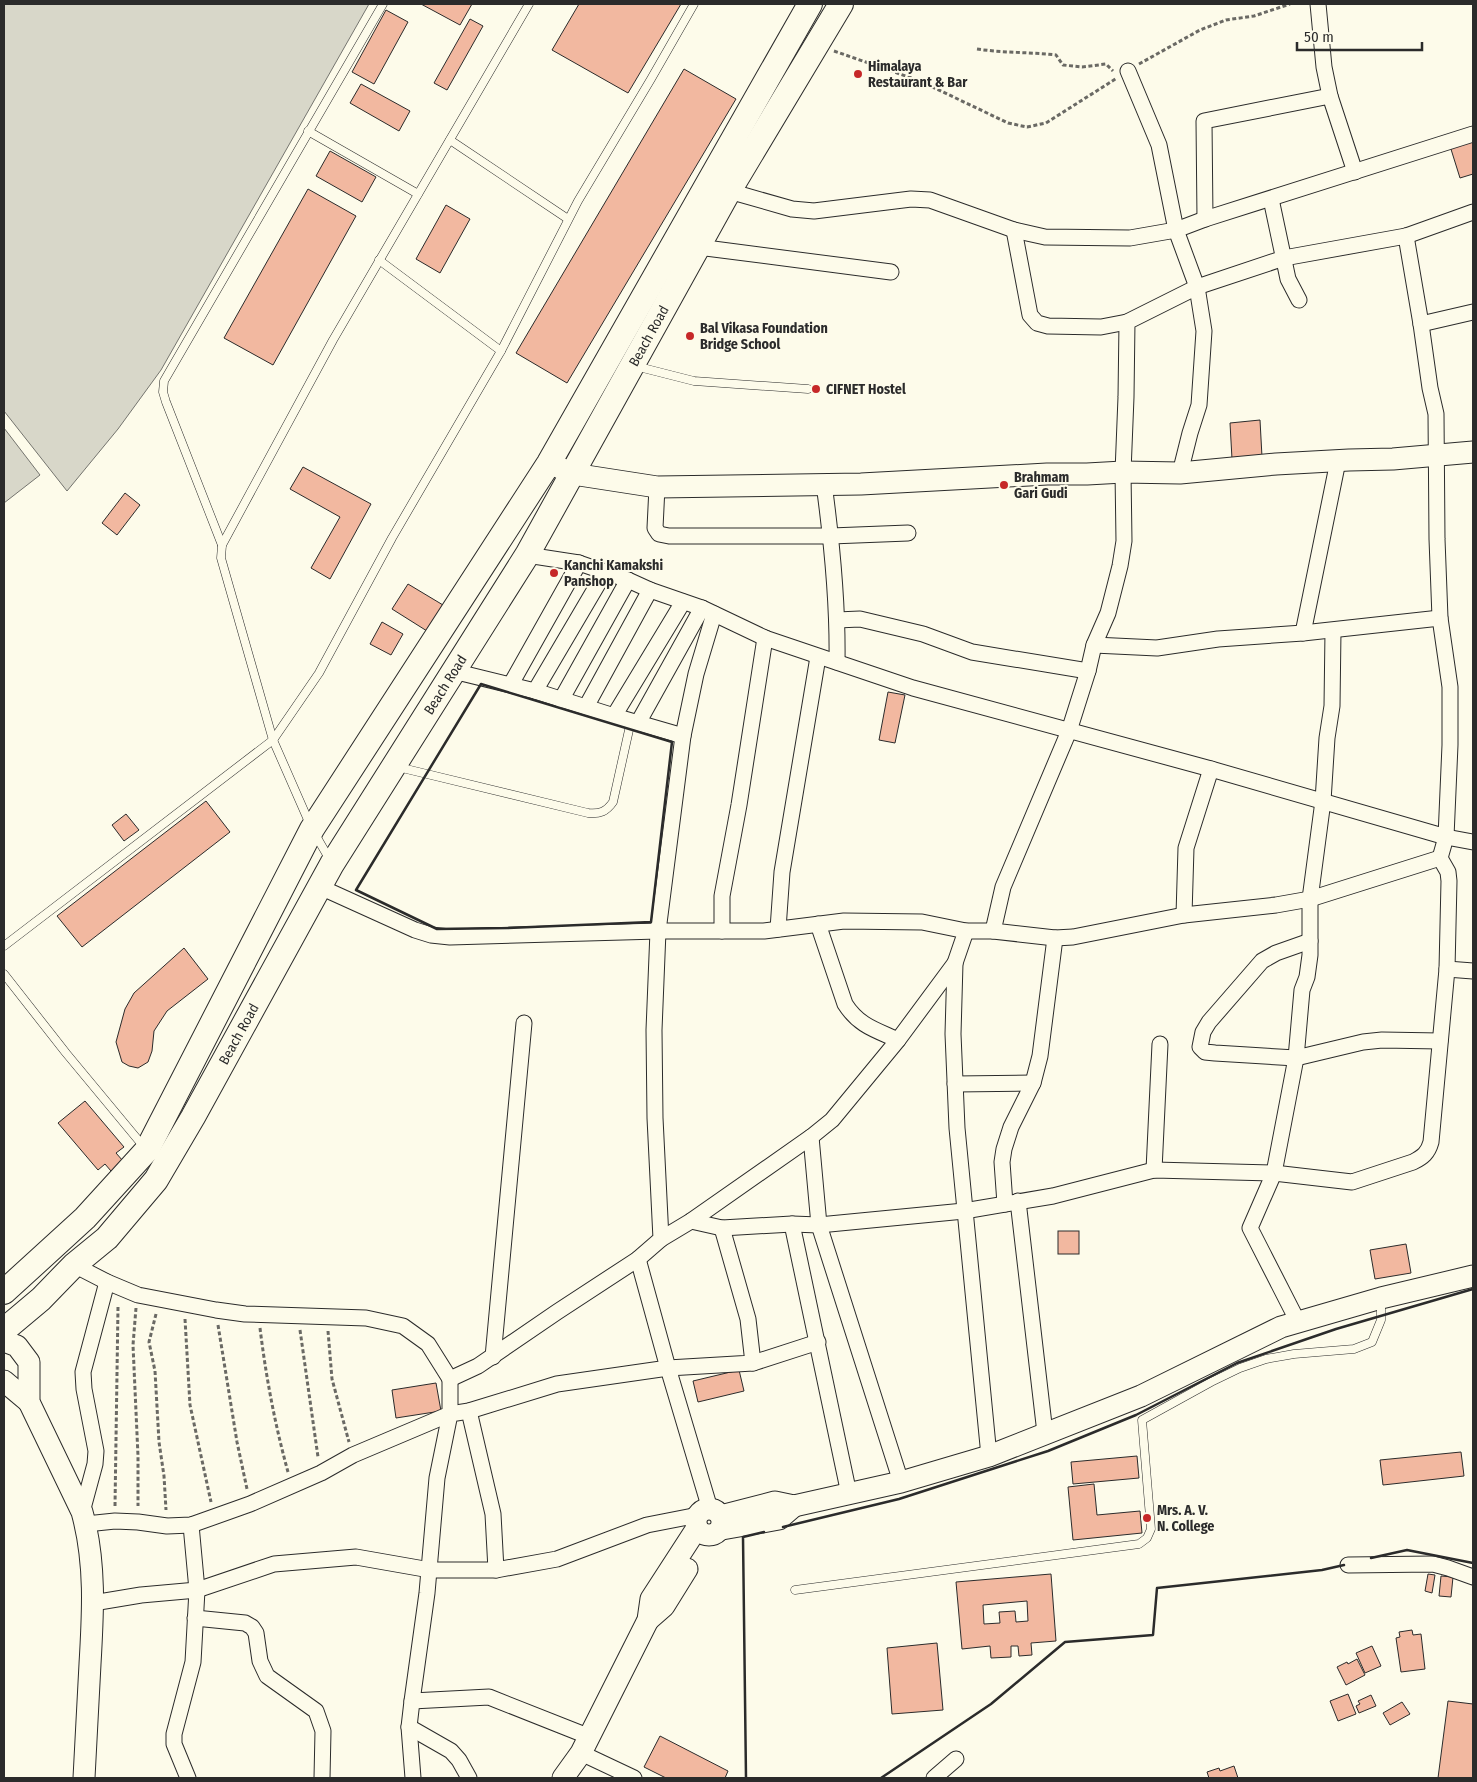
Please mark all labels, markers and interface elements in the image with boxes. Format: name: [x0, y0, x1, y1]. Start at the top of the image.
scale bar: [1297, 20, 1422, 52]
text: 50 m: [1304, 28, 1334, 46]
place label: Himalaya Restaurant & Bar: [868, 58, 968, 91]
marker: Himalaya Restaurant & Bar: [852, 68, 864, 80]
street label: Beach Road: [625, 303, 673, 370]
place label: Bal Vikasa Foundation Bridge School: [700, 320, 828, 353]
marker: Bal Vikasa Foundation Bridge School: [684, 330, 696, 342]
place label: CIFNET Hostel: [826, 381, 906, 398]
marker: CIFNET Hostel: [810, 383, 822, 395]
place label: Brahmam Gari Gudi: [1014, 469, 1069, 502]
marker: Brahmam Gari Gudi: [998, 479, 1010, 491]
place label: Kanchi Kamakshi Panshop: [564, 557, 663, 590]
marker: Kanchi Kamakshi Panshop: [548, 567, 560, 579]
street label: Beach Road: [420, 652, 471, 718]
street label: Beach Road: [215, 1001, 263, 1068]
place label: Mrs. A. V. N. College: [1157, 1502, 1214, 1535]
marker: Mrs. A. V. N. College: [1141, 1512, 1153, 1524]

